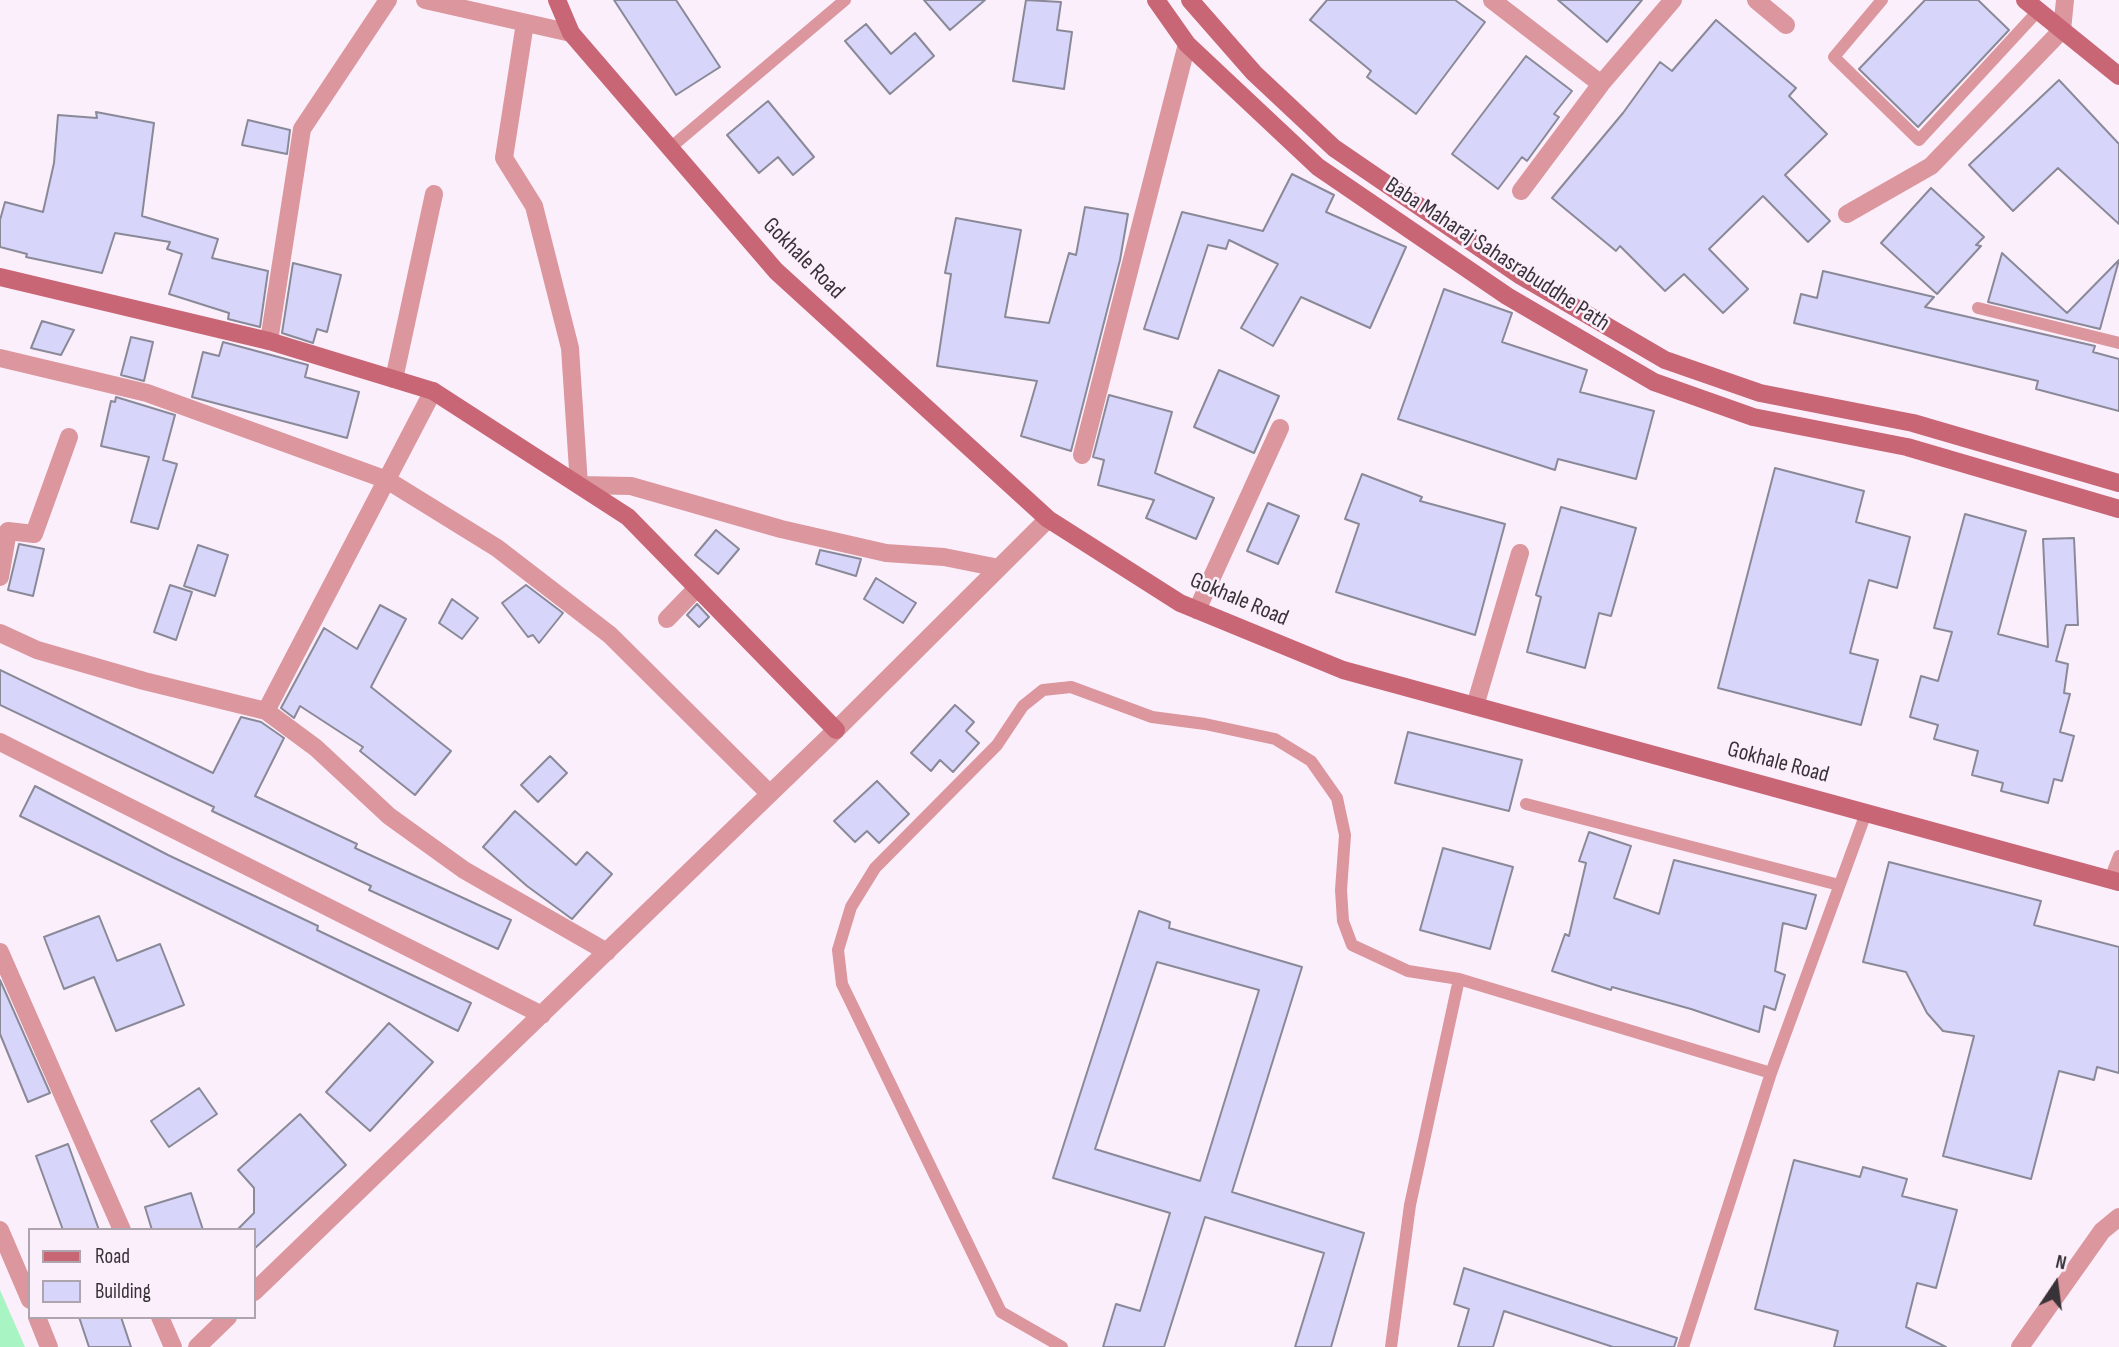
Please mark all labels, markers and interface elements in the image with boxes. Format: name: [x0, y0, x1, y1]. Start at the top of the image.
street label: Baba Maharaj Sahasrabuddhe Path: [1380, 172, 1614, 338]
street label: Gokhale Road: [756, 212, 850, 306]
street label: Gokhale Road: [1186, 567, 1292, 633]
street label: Gokhale Road: [1724, 736, 1832, 790]
legend: [28, 1228, 256, 1319]
text: Road: [95, 1244, 130, 1269]
north arrow: [2021, 1249, 2091, 1319]
text: N: [2053, 1251, 2068, 1275]
text: Building: [95, 1279, 151, 1304]

